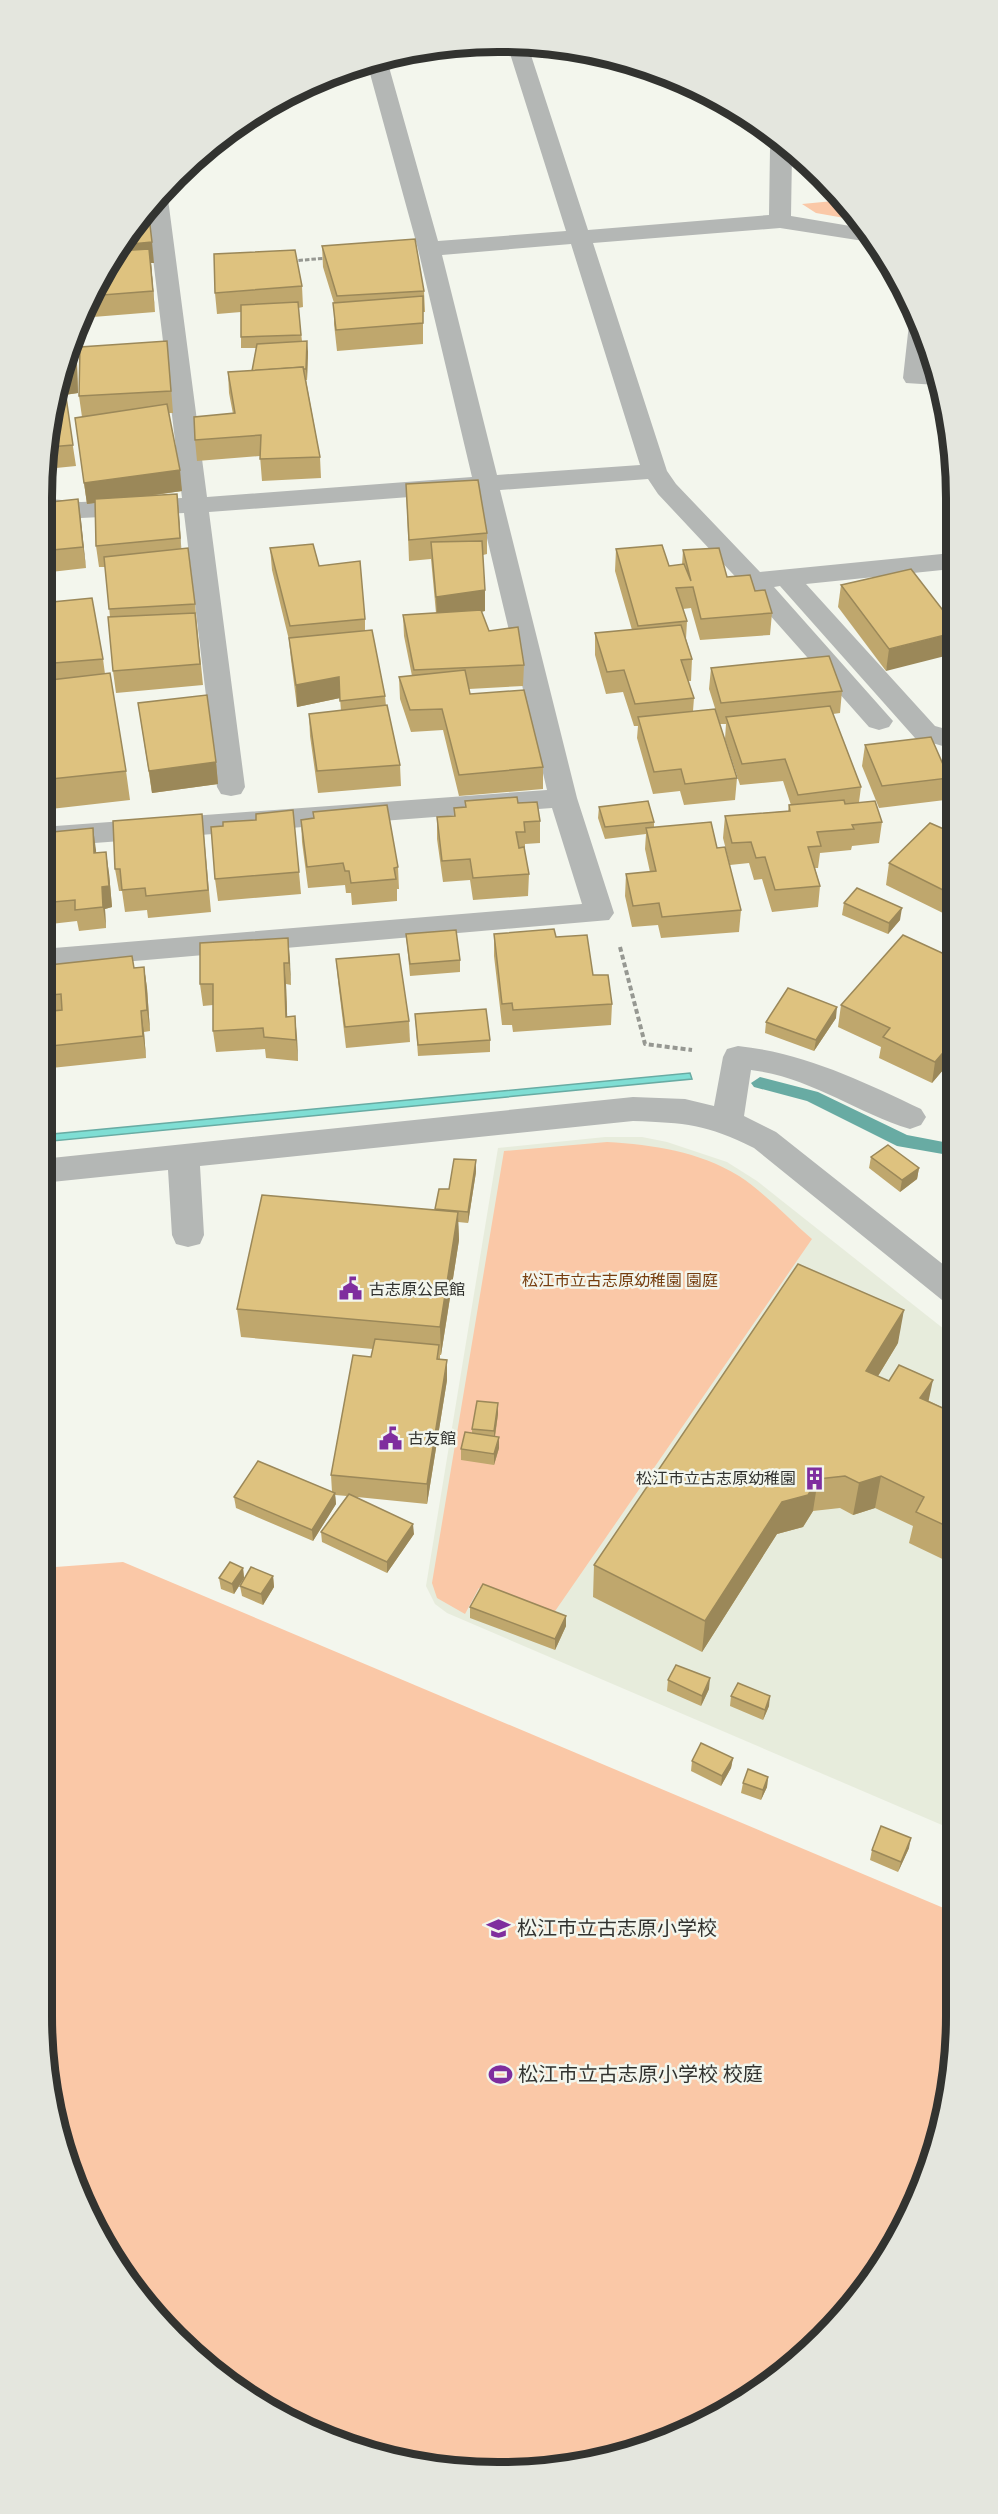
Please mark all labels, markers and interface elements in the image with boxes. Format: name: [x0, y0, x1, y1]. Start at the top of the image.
park label: 松江市立古志原幼稚園 園庭: [522, 1271, 718, 1290]
public building icon: 古志原公民館: [338, 1276, 364, 1302]
place label: 古志原公民館: [369, 1280, 465, 1299]
public building icon: 古友館: [377, 1425, 403, 1451]
place label: 古友館: [408, 1429, 456, 1448]
building icon: 松江市立古志原幼稚園: [801, 1465, 827, 1491]
place label: 松江市立古志原幼稚園: [636, 1469, 796, 1488]
school or university icon: 松江市立古志原小学校: [486, 1915, 512, 1941]
place label: 松江市立古志原小学校: [517, 1916, 717, 1940]
sports icon: 松江市立古志原小学校 校庭: [487, 2061, 513, 2087]
place label: 松江市立古志原小学校 校庭: [518, 2062, 763, 2086]

